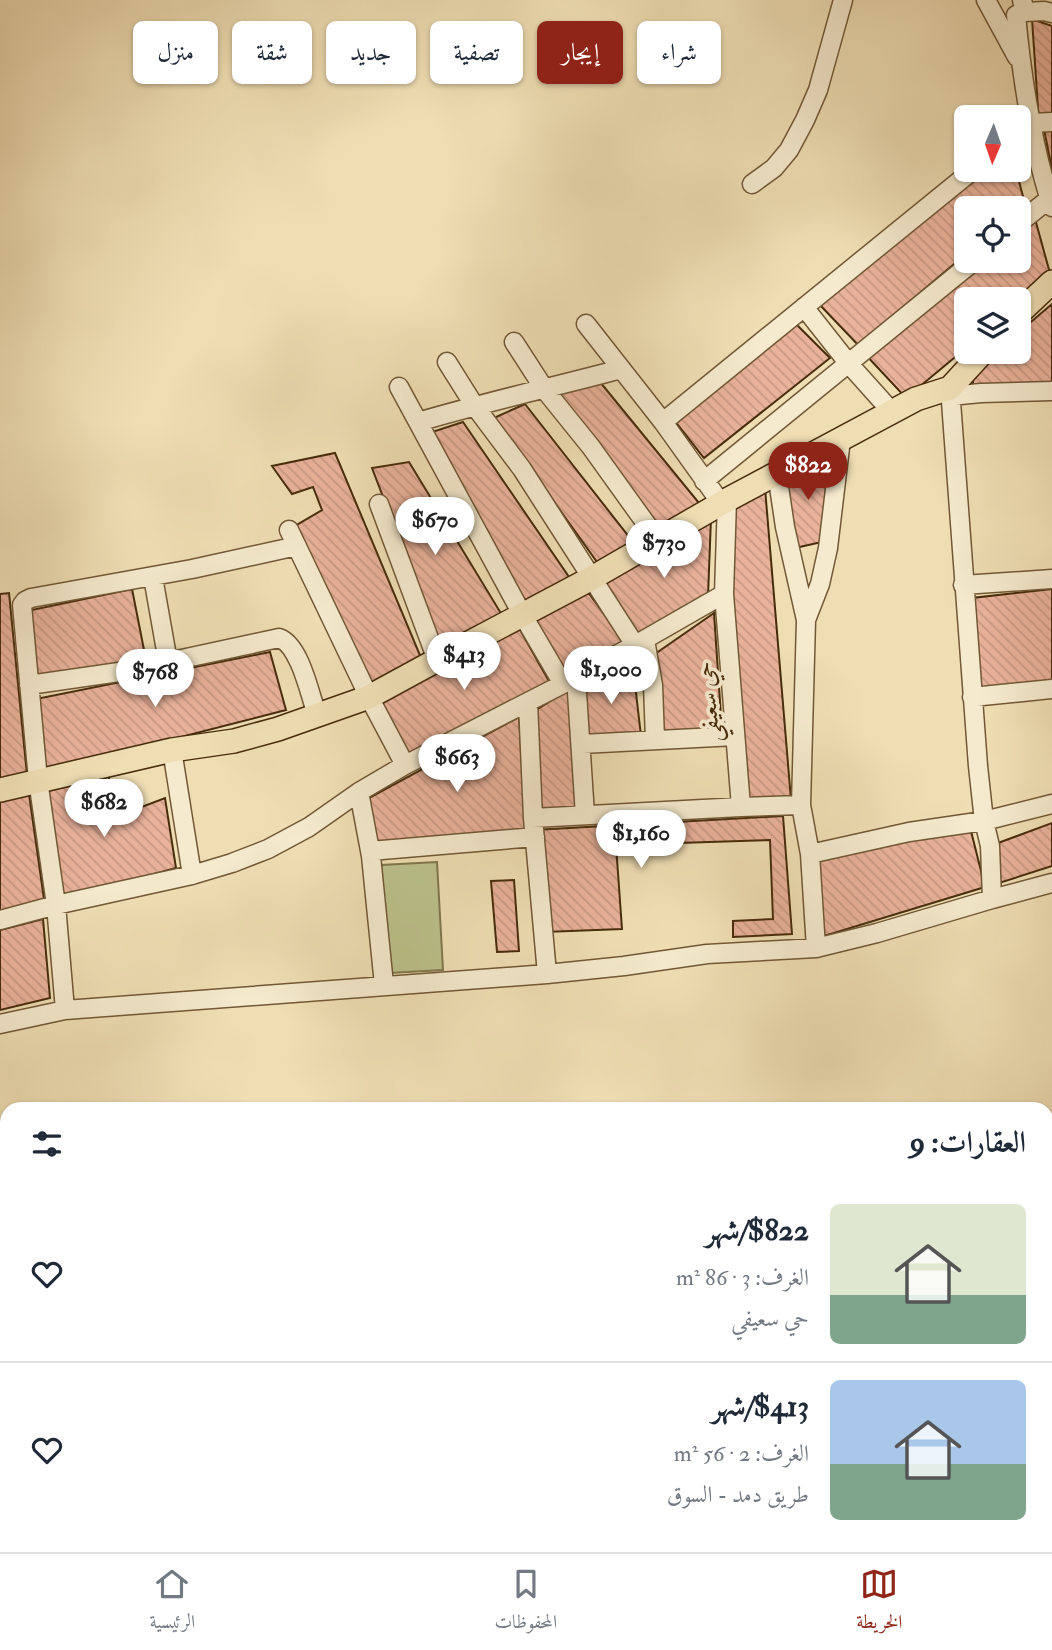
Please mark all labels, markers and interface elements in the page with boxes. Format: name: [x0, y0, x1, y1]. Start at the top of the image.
chip: منزل: [133, 21, 218, 84]
chip: شقة: [232, 21, 312, 84]
chip: جديد: [326, 21, 416, 84]
chip: تصفية: [430, 21, 523, 84]
chip: إيجار: [537, 21, 623, 84]
chip: شراء: [637, 21, 721, 84]
north arrow: [954, 105, 1031, 182]
map controls: [954, 105, 1031, 364]
button: locate: [954, 196, 1031, 273]
button: layers: [954, 287, 1031, 364]
pin: $822: [767, 442, 849, 502]
text: $822: [784, 450, 832, 479]
pin: $670: [394, 498, 476, 557]
text: $670: [412, 505, 458, 534]
pin: $730: [623, 520, 705, 580]
text: $730: [642, 528, 686, 557]
pin: $413: [423, 632, 505, 692]
text: $413: [443, 640, 485, 669]
pin: $1,000: [554, 646, 668, 706]
pin: $768: [114, 650, 196, 709]
text: $1,000: [580, 654, 642, 683]
text: $768: [132, 657, 178, 686]
street label: حي سعيفي: [690, 660, 734, 744]
pin: $663: [416, 734, 498, 794]
text: $663: [434, 742, 480, 771]
pin: $682: [63, 780, 145, 839]
text: $682: [80, 787, 128, 816]
pin: $1,160: [584, 810, 698, 870]
text: $1,160: [612, 818, 670, 847]
text: العقارات: 9: [910, 1124, 1026, 1161]
icon: filters: [28, 1125, 66, 1163]
text: $822/شهر: [705, 1212, 809, 1249]
icon: home: [886, 1232, 970, 1316]
icon: heart: [28, 1255, 66, 1293]
text: الغرف: 3 · 86 m²: [676, 1263, 809, 1292]
text: حي سعيفي: [731, 1304, 809, 1333]
text: $413/شهر: [711, 1388, 809, 1425]
icon: home: [886, 1408, 970, 1492]
icon: heart: [28, 1431, 66, 1469]
text: الغرف: 2 · 56 m²: [674, 1439, 809, 1468]
text: طريق دمد - السوق: [667, 1480, 809, 1509]
tab: الرئيسية: [150, 1565, 195, 1640]
tab: المحفوظات: [494, 1565, 557, 1640]
tab: الخريطة: [856, 1565, 902, 1640]

